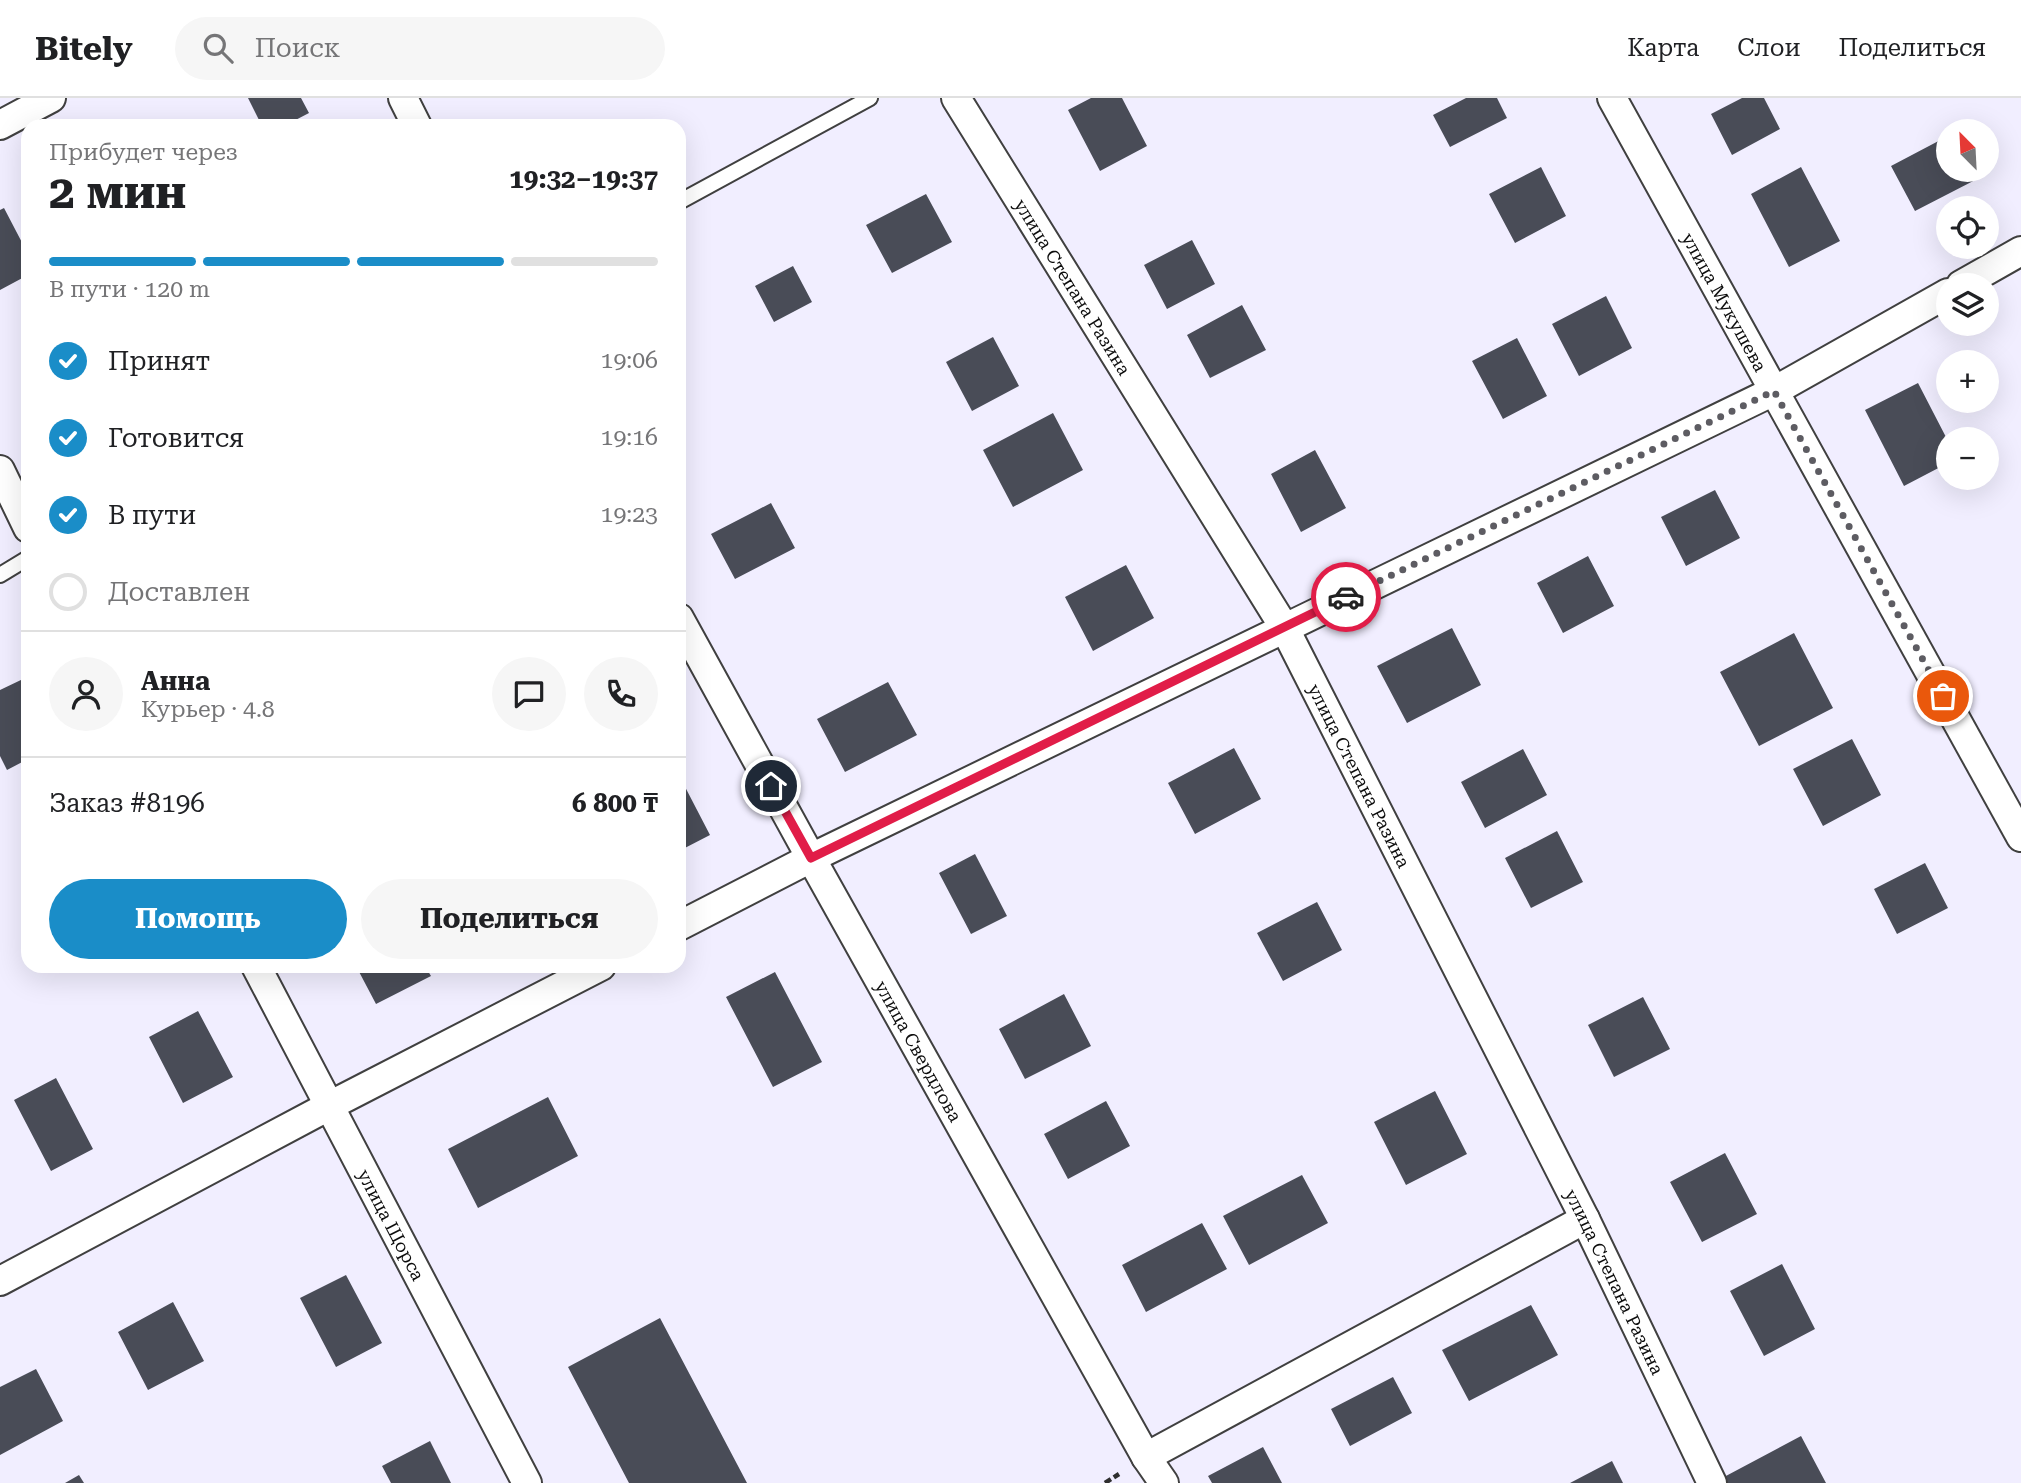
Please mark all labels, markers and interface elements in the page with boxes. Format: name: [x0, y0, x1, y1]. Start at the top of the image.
search box: [175, 17, 665, 80]
text: Bitely: [35, 29, 133, 68]
icon: search: [199, 29, 237, 67]
text: Поиск: [255, 33, 340, 63]
text: Карта: [1627, 34, 1699, 62]
text: Слои: [1737, 34, 1800, 62]
text: Поделиться: [1838, 34, 1986, 62]
north arrow: [1936, 119, 1998, 182]
map controls: [1936, 119, 1999, 490]
text: Прибудет через: [49, 139, 238, 166]
text: 19:32–19:37: [509, 164, 658, 194]
text: 2 мин: [49, 165, 186, 219]
street label: улица Степана Разина: [1010, 195, 1136, 379]
button: locate: [1936, 196, 1999, 259]
street label: улица Мукушева: [1678, 229, 1772, 375]
button: layers: [1936, 273, 1999, 336]
text: В пути · 120 m: [49, 276, 210, 303]
icon: check: [49, 342, 87, 380]
text: Принят: [108, 346, 210, 376]
text: 19:06: [601, 347, 658, 374]
button: +: [1936, 350, 1999, 413]
icon: check: [49, 419, 87, 457]
text: Готовится: [108, 423, 244, 453]
text: 19:16: [601, 424, 658, 451]
button: −: [1936, 427, 1999, 490]
icon: check: [49, 496, 87, 534]
text: В пути: [108, 500, 196, 530]
text: 19:23: [601, 501, 658, 528]
courier: [1311, 562, 1381, 632]
text: Доставлен: [108, 577, 250, 607]
icon: car: [1327, 578, 1365, 616]
button: person: [49, 657, 123, 731]
button: chat: [492, 657, 566, 731]
button: phone: [584, 657, 658, 731]
text: Анна: [141, 666, 210, 696]
pin: [1913, 666, 1973, 726]
icon: bag: [1924, 677, 1962, 715]
street label: улица Степана Разина: [1304, 680, 1415, 871]
text: Курьер · 4.8: [141, 696, 275, 723]
pin: [741, 756, 801, 816]
icon: home: [752, 767, 790, 805]
text: Заказ #8196: [49, 788, 205, 818]
text: 6 800 ₸: [572, 788, 658, 818]
button: Помощь: [49, 879, 347, 959]
button: Поделиться: [361, 879, 658, 959]
street label: улица Свердлова: [871, 977, 967, 1125]
street label: улица Щорса: [354, 1165, 429, 1284]
street label: улица Степана Разина: [1561, 1185, 1669, 1378]

